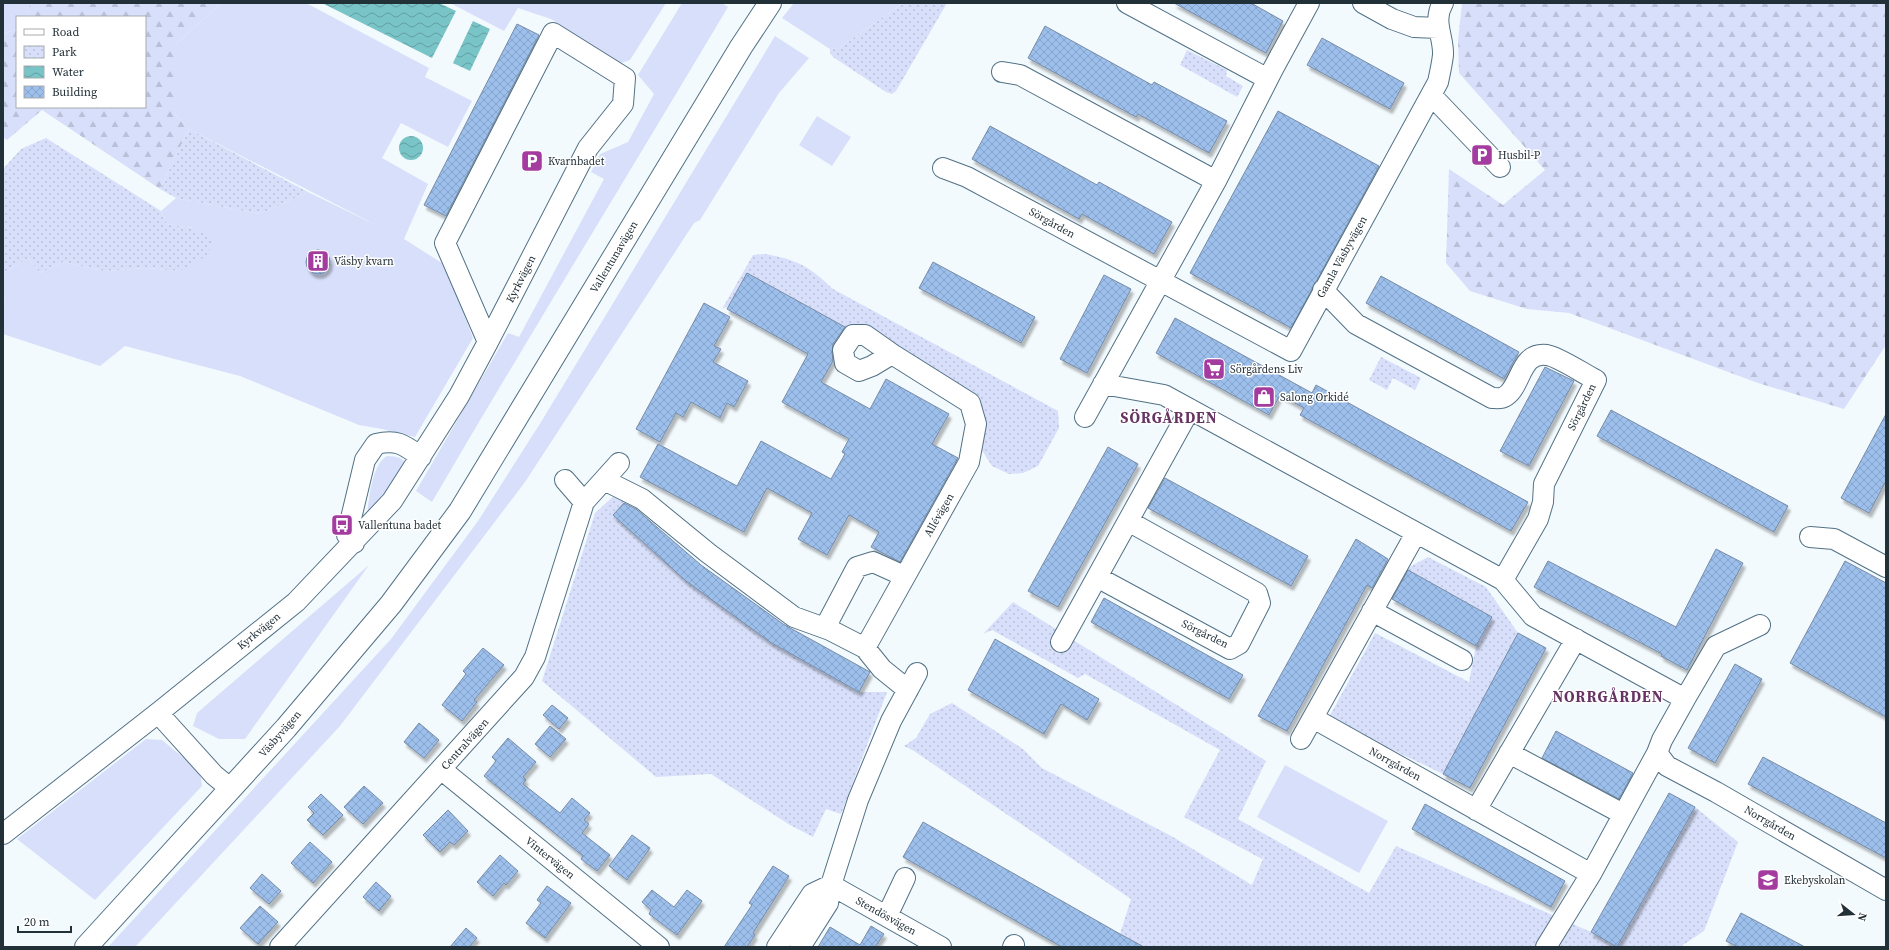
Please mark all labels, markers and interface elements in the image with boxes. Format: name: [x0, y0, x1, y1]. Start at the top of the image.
legend: [16, 16, 146, 108]
text: Road: [52, 24, 79, 40]
text: Park: [52, 44, 77, 60]
text: Water: [52, 64, 84, 80]
text: Building: [52, 84, 97, 100]
parking icon: Husbil-P: [1469, 142, 1495, 168]
parking icon: Kvarnbadet: [519, 148, 545, 174]
place label: Husbil-P: [1498, 148, 1541, 163]
place label: Kvarnbadet: [548, 154, 605, 169]
street label: Sörgården: [1026, 204, 1078, 242]
street label: Gamla Väsbyvägen: [1313, 213, 1371, 301]
street label: Vallentunavägen: [587, 218, 642, 296]
building icon: Väsby kvarn: [305, 248, 331, 274]
street label: Kyrkvägen: [503, 252, 540, 305]
place label: Väsby kvarn: [334, 254, 394, 269]
supermarket icon: Sörgårdens Liv: [1201, 356, 1227, 382]
place label: Sörgårdens Liv: [1230, 362, 1303, 377]
street label: Sörgården: [1564, 381, 1600, 433]
shop icon: Salong Orkidé: [1251, 384, 1277, 410]
place label: Salong Orkidé: [1280, 390, 1349, 405]
district label: SÖRGÅRDEN: [1120, 407, 1218, 428]
street label: Allévägen: [920, 490, 958, 540]
bus stop icon: Vallentuna badet: [329, 512, 355, 538]
place label: Vallentuna badet: [358, 518, 442, 533]
street label: Kyrkvägen: [234, 609, 284, 653]
street label: Sörgården: [1179, 616, 1231, 652]
district label: NORRGÅRDEN: [1552, 686, 1664, 707]
street label: Väsbyvägen: [255, 707, 305, 761]
street label: Centralvägen: [438, 715, 492, 773]
street label: Norrgården: [1366, 744, 1424, 785]
street label: Norrgården: [1741, 802, 1799, 844]
street label: Vintervägen: [522, 833, 578, 883]
school or university icon: Ekebyskolan: [1755, 867, 1781, 893]
place label: Ekebyskolan: [1784, 873, 1846, 888]
street label: Stendösvägen: [853, 893, 919, 939]
north arrow: [1833, 894, 1873, 934]
scale bar: [18, 908, 71, 934]
text: N: [1854, 911, 1870, 923]
text: 20 m: [24, 914, 50, 930]

